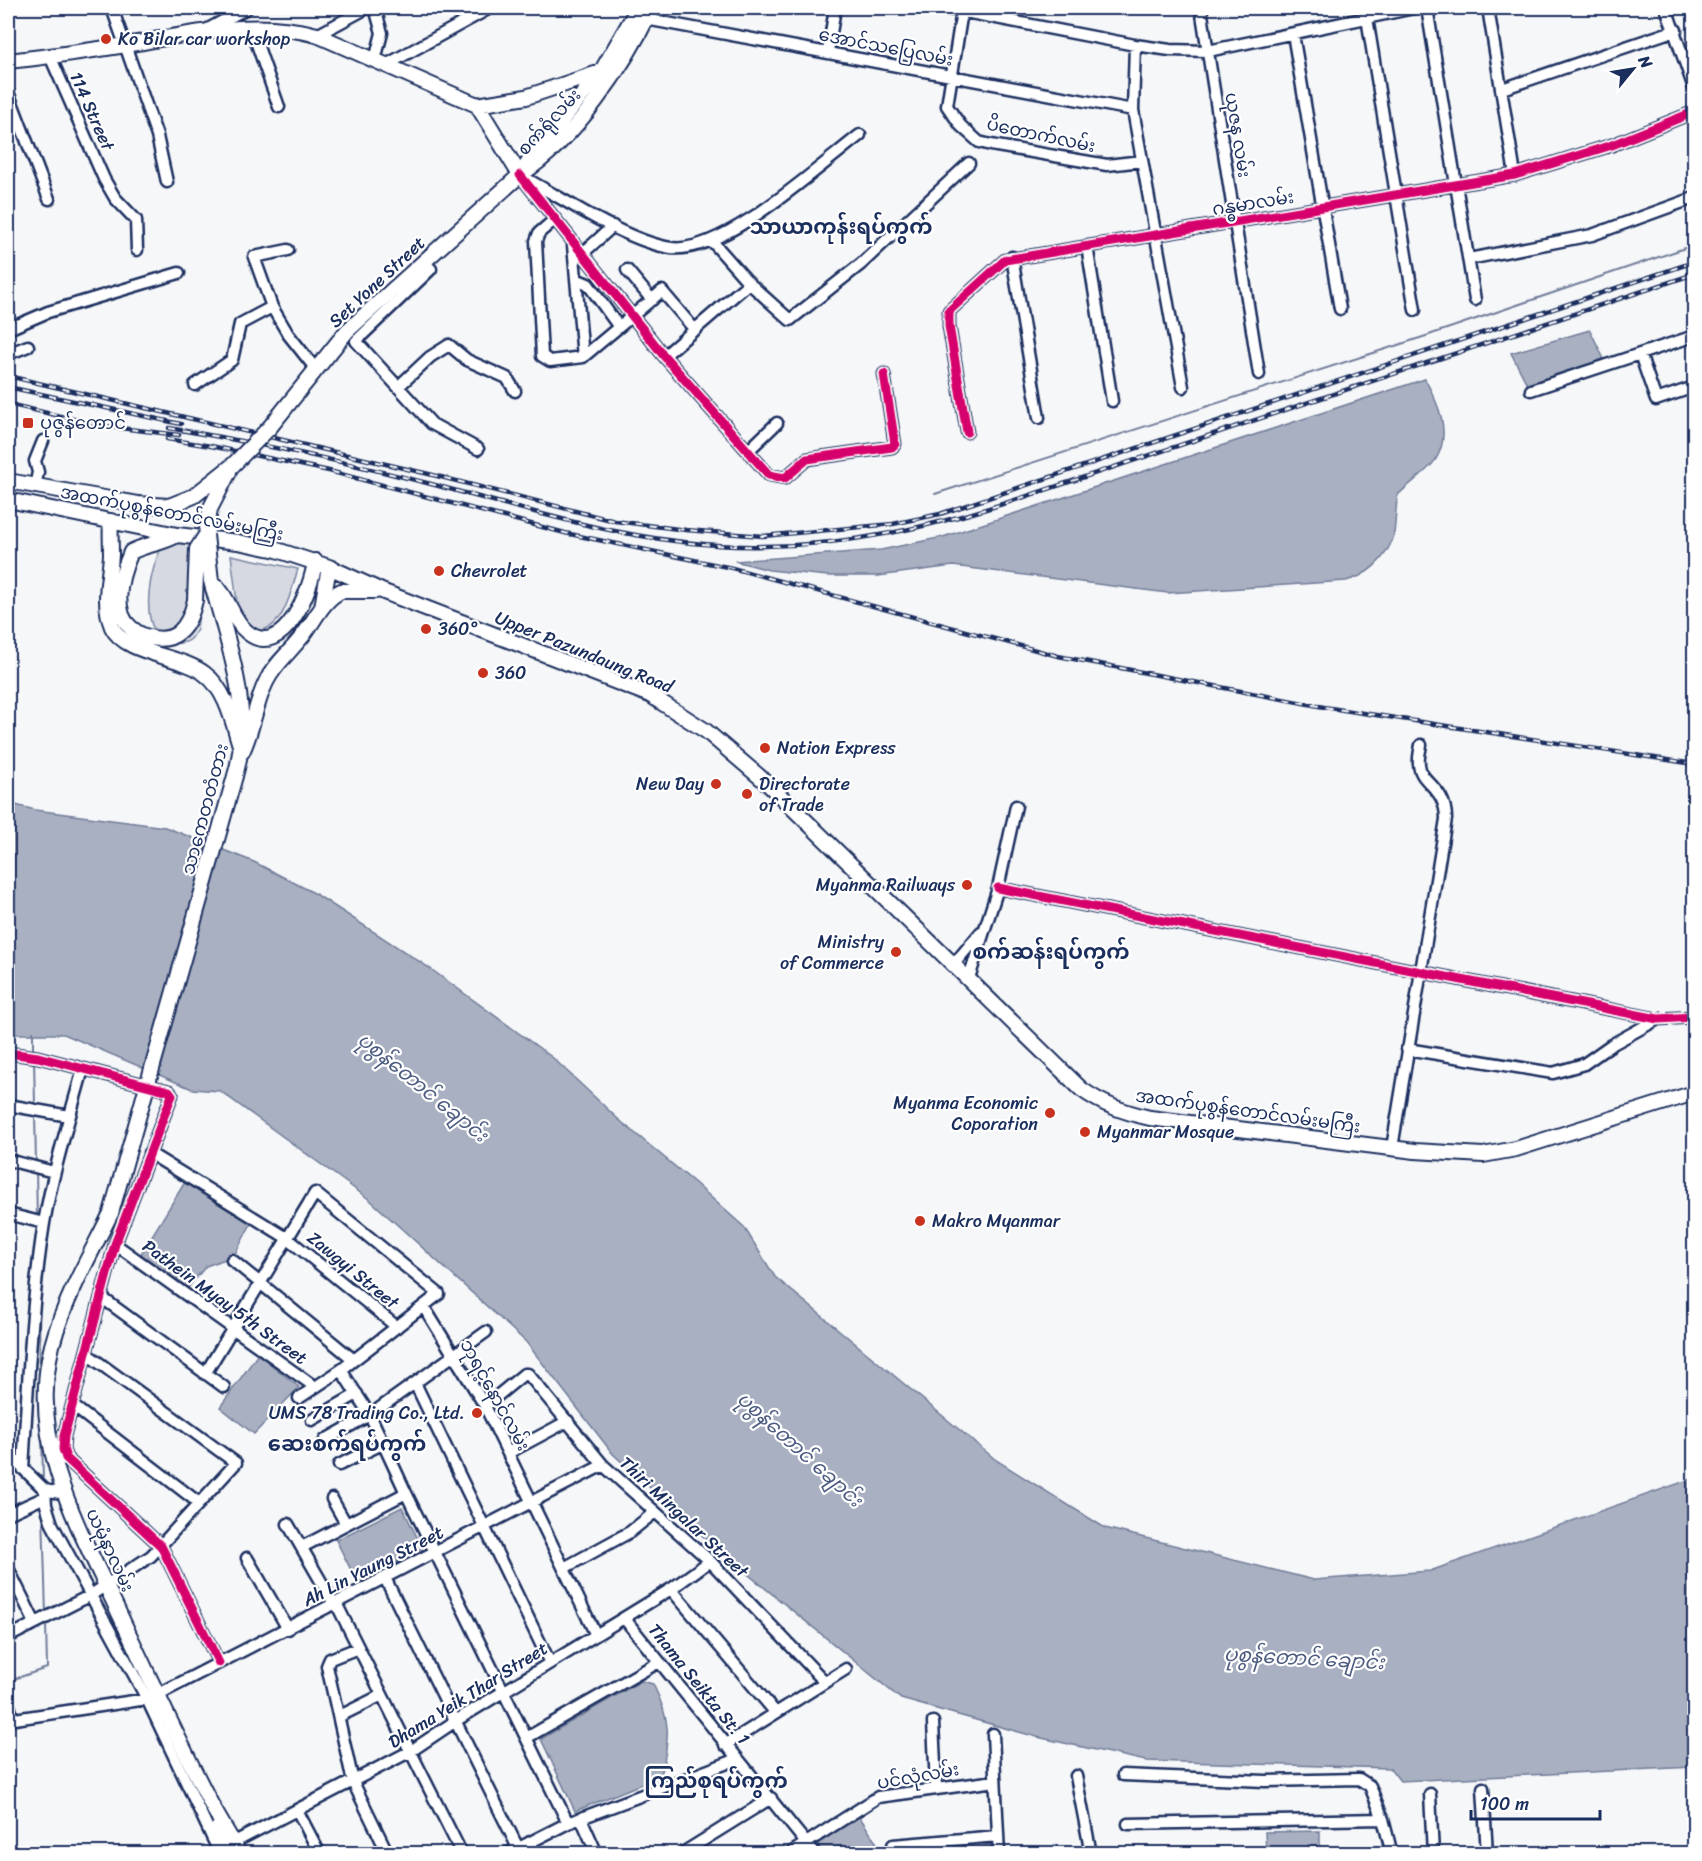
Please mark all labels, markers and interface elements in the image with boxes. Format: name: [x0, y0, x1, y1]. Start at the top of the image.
street label: အောင်သပြေလမ်း: [816, 18, 956, 76]
place label: Ko Bilar car workshop: [118, 23, 291, 55]
marker: Ko Bilar car workshop: [99, 32, 113, 46]
north arrow: [1603, 39, 1663, 99]
text: N: [1630, 49, 1661, 75]
street label: 114 Street: [60, 66, 124, 156]
street label: စက်ရုံလမ်း: [509, 81, 589, 163]
street label: ယုဇန လမ်း: [1215, 90, 1261, 180]
street label: ပိတောက်လမ်း: [984, 108, 1098, 162]
street label: ဂန္ဓမာလမ်း: [1210, 181, 1296, 225]
district label: သာယာကုန်းရပ်ကွက်: [750, 208, 932, 246]
street label: Set Yone Street: [321, 228, 433, 336]
place label: ပုဇွန်တောင်: [40, 407, 126, 439]
marker: ပုဇွန်တောင်: [21, 416, 35, 430]
street label: အထက်ပုစွန်တောင်လမ်းမကြီး: [58, 476, 286, 550]
place label: Chevrolet: [451, 555, 528, 587]
marker: Chevrolet: [432, 564, 446, 578]
street label: Upper Pazundaung Road: [490, 602, 680, 703]
place label: 360°: [438, 613, 477, 645]
marker: 360°: [419, 622, 433, 636]
place label: 360: [495, 657, 526, 689]
marker: 360: [476, 666, 490, 680]
place label: Nation Express: [777, 732, 896, 764]
street label: သာကေတတံတား: [172, 740, 238, 878]
marker: Nation Express: [758, 741, 772, 755]
place label: New Day: [636, 768, 705, 800]
place label: Directorate of Trade: [759, 768, 850, 821]
marker: New Day: [709, 777, 723, 791]
marker: Directorate of Trade: [740, 787, 754, 801]
place label: Myanma Railways: [816, 869, 956, 901]
marker: Myanma Railways: [960, 878, 974, 892]
place label: Ministry of Commerce: [780, 926, 885, 979]
district label: စက်ဆန်းရပ်ကွက်: [972, 933, 1130, 971]
marker: Ministry of Commerce: [889, 945, 903, 959]
water label: ပုစွန်တောင် ချောင်း: [349, 1023, 497, 1152]
street label: အထက်ပုစွန်တောင်လမ်းမကြီး: [1133, 1079, 1363, 1143]
place label: Myanma Economic Coporation: [893, 1087, 1038, 1140]
marker: Myanma Economic Coporation: [1043, 1106, 1057, 1120]
place label: Myanmar Mosque: [1097, 1116, 1234, 1148]
marker: Myanmar Mosque: [1078, 1125, 1092, 1139]
place label: Makro Myanmar: [932, 1205, 1062, 1237]
marker: Makro Myanmar: [913, 1214, 927, 1228]
street label: Zawgyi Street: [300, 1223, 407, 1318]
street label: Pathein Myay 5th Street: [135, 1231, 315, 1373]
street label: ဘုရင့်နောင်လမ်း: [451, 1333, 539, 1457]
water label: ပုစွန်တောင် ချောင်း: [728, 1383, 872, 1517]
place label: UMS 78 Trading Co., Ltd.: [269, 1397, 465, 1429]
marker: UMS 78 Trading Co., Ltd.: [470, 1406, 484, 1420]
district label: ဆေးစက်ရပ်ကွက်: [268, 1425, 426, 1463]
street label: Thiri Mingalar Street: [612, 1448, 757, 1586]
street label: ယမုံနာလမ်း: [77, 1503, 143, 1597]
street label: Ah Lin Yaung Street: [296, 1516, 449, 1616]
street label: Thama Seikta St. 1: [640, 1616, 759, 1752]
street label: Dhama Yeik Thar Street: [382, 1633, 555, 1757]
water label: ပုစွန်တောင် ချောင်း: [1223, 1637, 1386, 1680]
street label: ပင်လုံလမ်း: [874, 1753, 962, 1799]
district label: ကြည်စုရပ်ကွက်: [644, 1762, 788, 1800]
scale bar: [1471, 1783, 1600, 1821]
text: 100 m: [1480, 1788, 1529, 1820]

